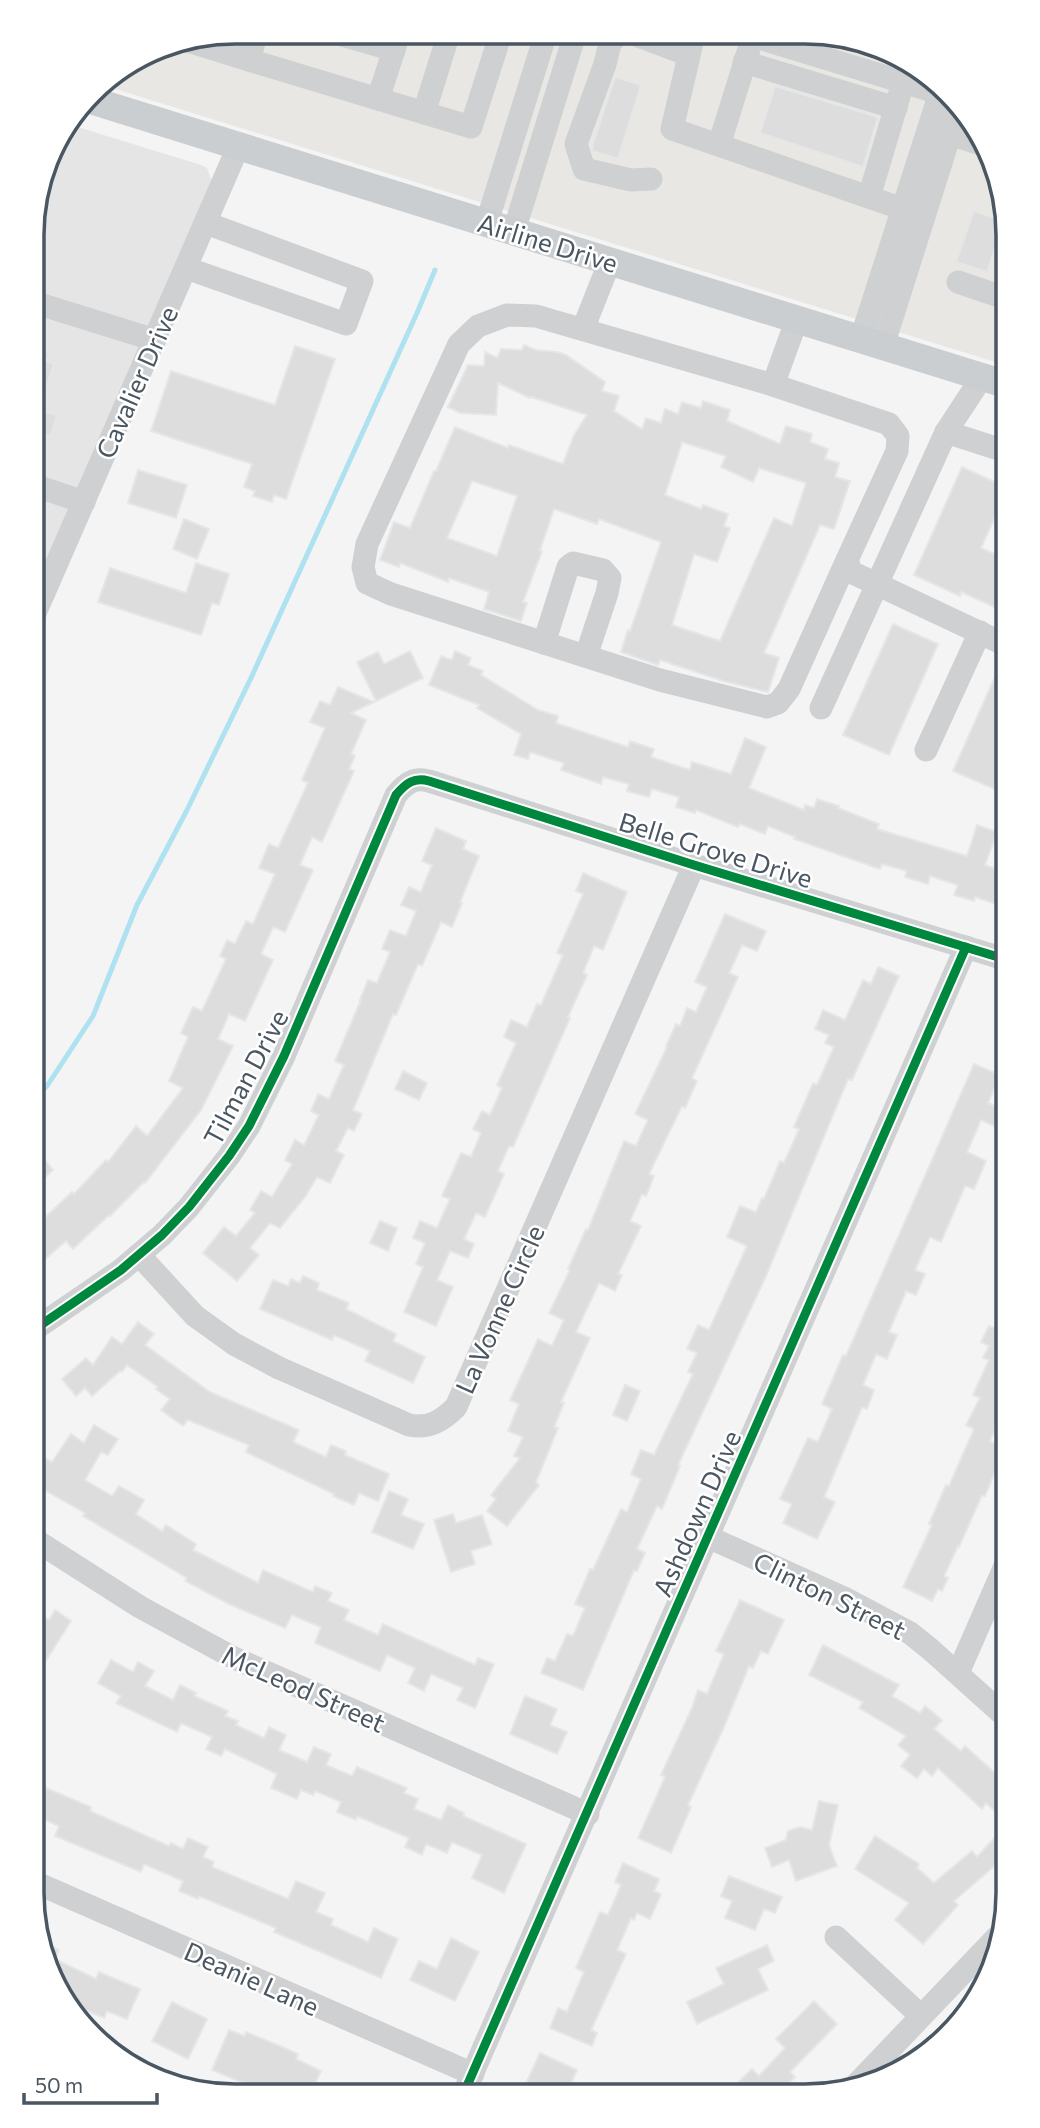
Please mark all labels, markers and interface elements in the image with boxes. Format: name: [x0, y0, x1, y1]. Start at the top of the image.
street label: Airline Drive: [474, 206, 622, 278]
street label: Cavalier Drive: [89, 301, 183, 463]
street label: Belle Grove Drive: [615, 805, 817, 893]
street label: Tilman Drive: [196, 1004, 294, 1150]
street label: La Vonne Circle: [448, 1220, 550, 1398]
street label: Ashdown Drive: [646, 1425, 746, 1601]
street label: Clinton Street: [749, 1545, 911, 1645]
street label: McLeod Street: [218, 1638, 390, 1738]
street label: Deanie Lane: [180, 1935, 324, 2021]
scale bar: [24, 2062, 158, 2106]
text: 50 m: [35, 2072, 83, 2097]

